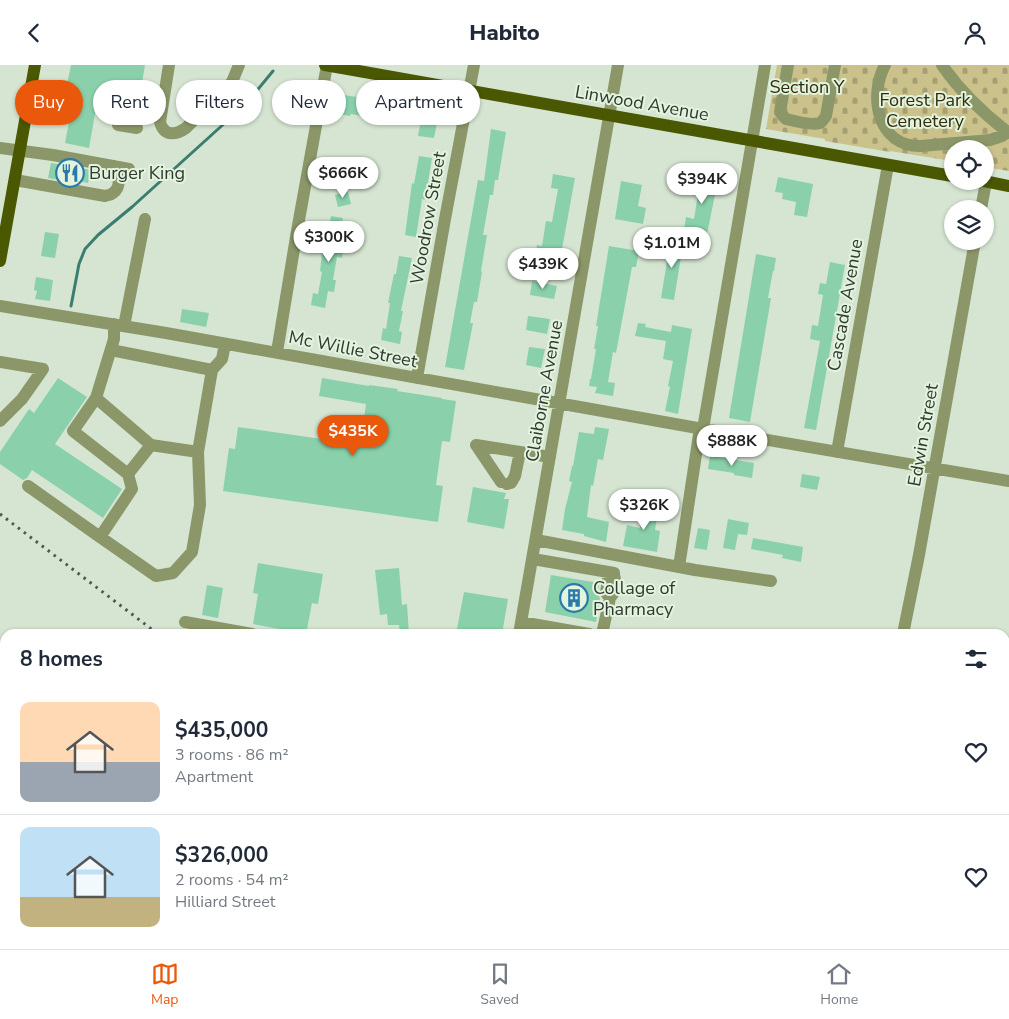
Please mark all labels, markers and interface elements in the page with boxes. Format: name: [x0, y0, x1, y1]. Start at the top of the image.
text: Habito: [469, 18, 540, 48]
icon: back: [20, 19, 48, 47]
icon: person: [961, 19, 989, 47]
park label: Section Y: [769, 75, 845, 99]
street label: Linwood Avenue: [573, 79, 711, 127]
chip: Buy: [15, 80, 83, 125]
chip: Rent: [93, 80, 166, 125]
chip: Filters: [176, 80, 262, 125]
chip: New: [272, 80, 346, 125]
chip: Apartment: [356, 80, 480, 125]
park label: Forest Park Cemetery: [880, 88, 971, 133]
map controls: [944, 140, 994, 250]
button: locate: [944, 140, 994, 190]
street label: Woodrow Street: [405, 149, 452, 286]
pin: $666K: [308, 157, 378, 199]
restaurant icon: Burger King: [55, 158, 85, 188]
place label: Burger King: [89, 161, 185, 185]
text: $666K: [318, 162, 368, 184]
pin: $394K: [667, 163, 737, 205]
text: $394K: [677, 168, 727, 190]
button: layers: [944, 200, 994, 250]
pin: $300K: [294, 221, 364, 263]
text: $300K: [304, 226, 354, 248]
pin: $1.01M: [631, 227, 713, 269]
text: $1.01M: [644, 232, 700, 254]
street label: Cascade Avenue: [822, 237, 868, 373]
pin: $439K: [508, 247, 578, 290]
text: $439K: [518, 253, 568, 275]
street label: Claiborne Avenue: [520, 318, 568, 464]
street label: Mc Willie Street: [287, 325, 420, 373]
street label: Edwin Street: [902, 381, 944, 488]
pin: $435K: [318, 415, 388, 457]
text: $435K: [328, 420, 378, 442]
pin: $888K: [697, 425, 767, 467]
text: $888K: [707, 430, 757, 452]
pin: $326K: [609, 489, 679, 531]
text: $326K: [619, 494, 669, 516]
place label: Collage of Pharmacy: [593, 576, 676, 621]
building icon: Collage of Pharmacy: [559, 583, 589, 613]
text: 8 homes: [20, 645, 103, 673]
icon: filters: [962, 645, 990, 673]
text: $435,000: [175, 716, 268, 744]
icon: home: [60, 722, 120, 782]
icon: heart: [962, 738, 990, 766]
text: 3 rooms · 86 m²: [175, 744, 288, 766]
text: Apartment: [175, 766, 253, 788]
text: $326,000: [175, 841, 268, 869]
icon: home: [60, 847, 120, 907]
icon: heart: [962, 863, 990, 891]
text: 2 rooms · 54 m²: [175, 869, 288, 891]
text: Hilliard Street: [175, 891, 275, 913]
tab: Map: [151, 960, 179, 1009]
tab: Saved: [480, 960, 519, 1009]
tab: Home: [820, 960, 858, 1009]

